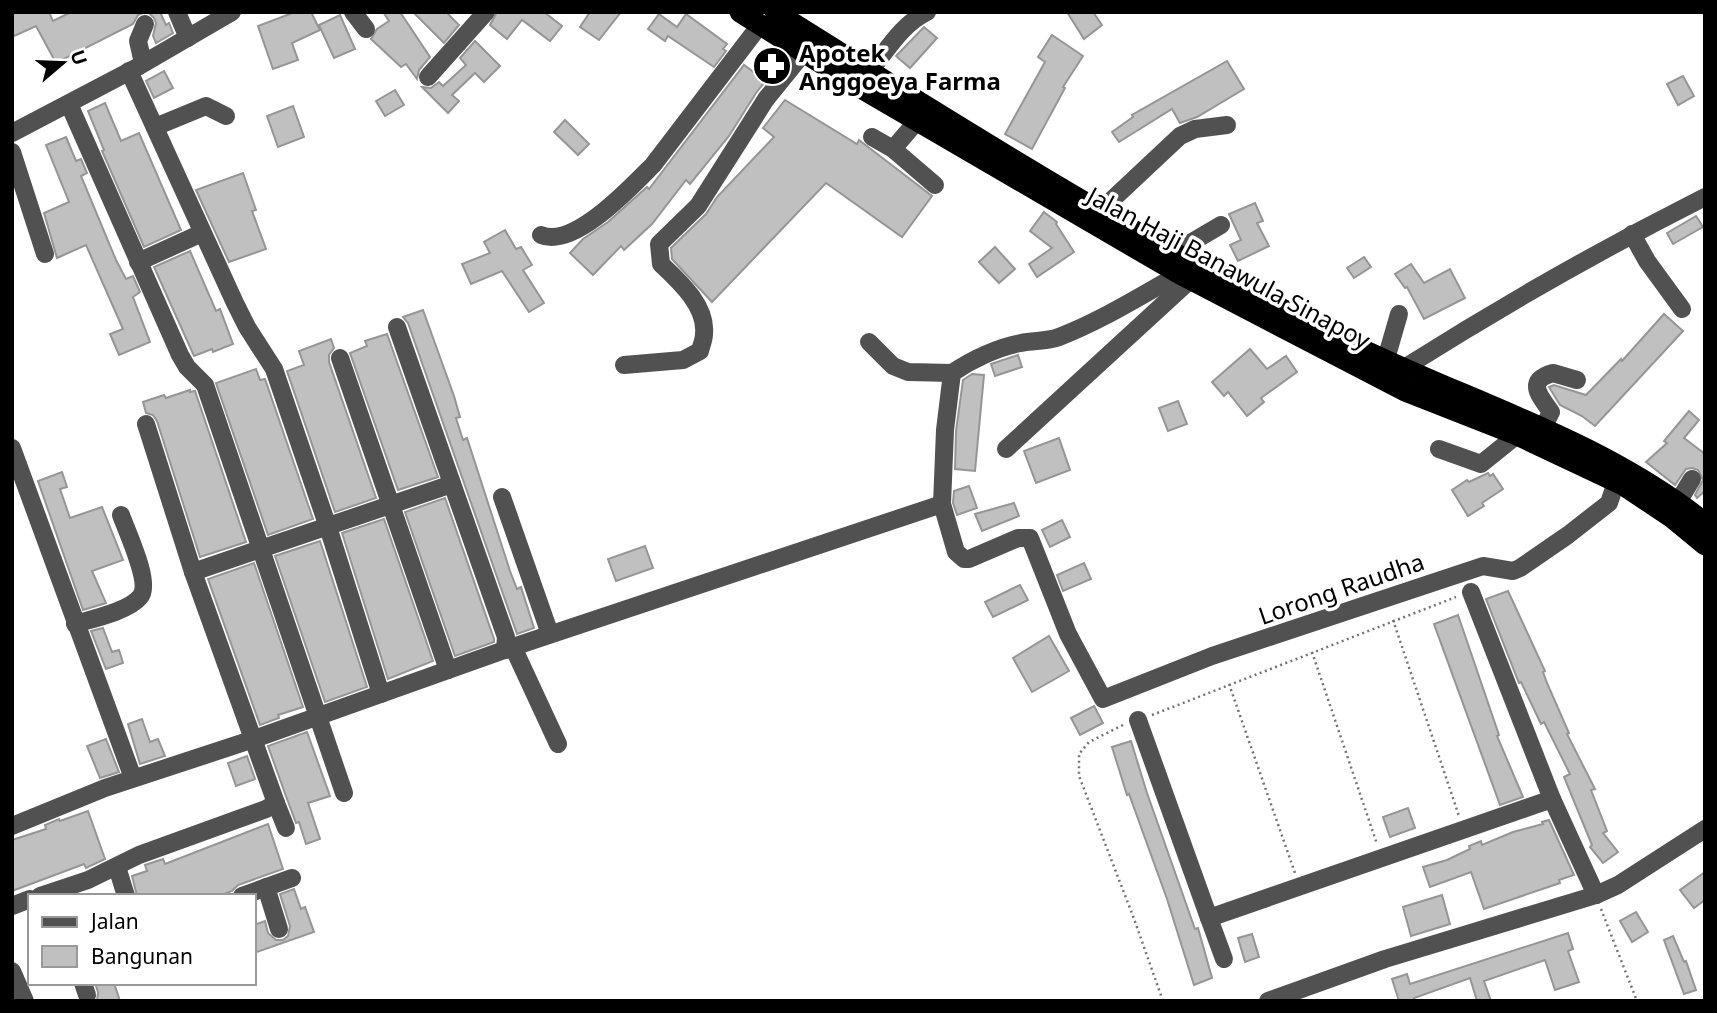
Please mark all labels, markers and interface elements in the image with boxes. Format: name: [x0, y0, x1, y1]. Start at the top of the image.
north arrow: [28, 28, 98, 98]
place label: Apotek Anggoeya Farma: [799, 36, 1001, 97]
pharmacy icon: Apotek Anggoeya Farma: [751, 45, 793, 87]
text: U: [64, 46, 94, 68]
street label: Jalan Haji Banawula Sinapoy: [1080, 177, 1377, 356]
street label: Lorong Raudha: [1254, 544, 1428, 632]
legend: [28, 894, 256, 985]
text: Jalan: [89, 907, 139, 935]
text: Bangunan: [91, 942, 193, 970]

